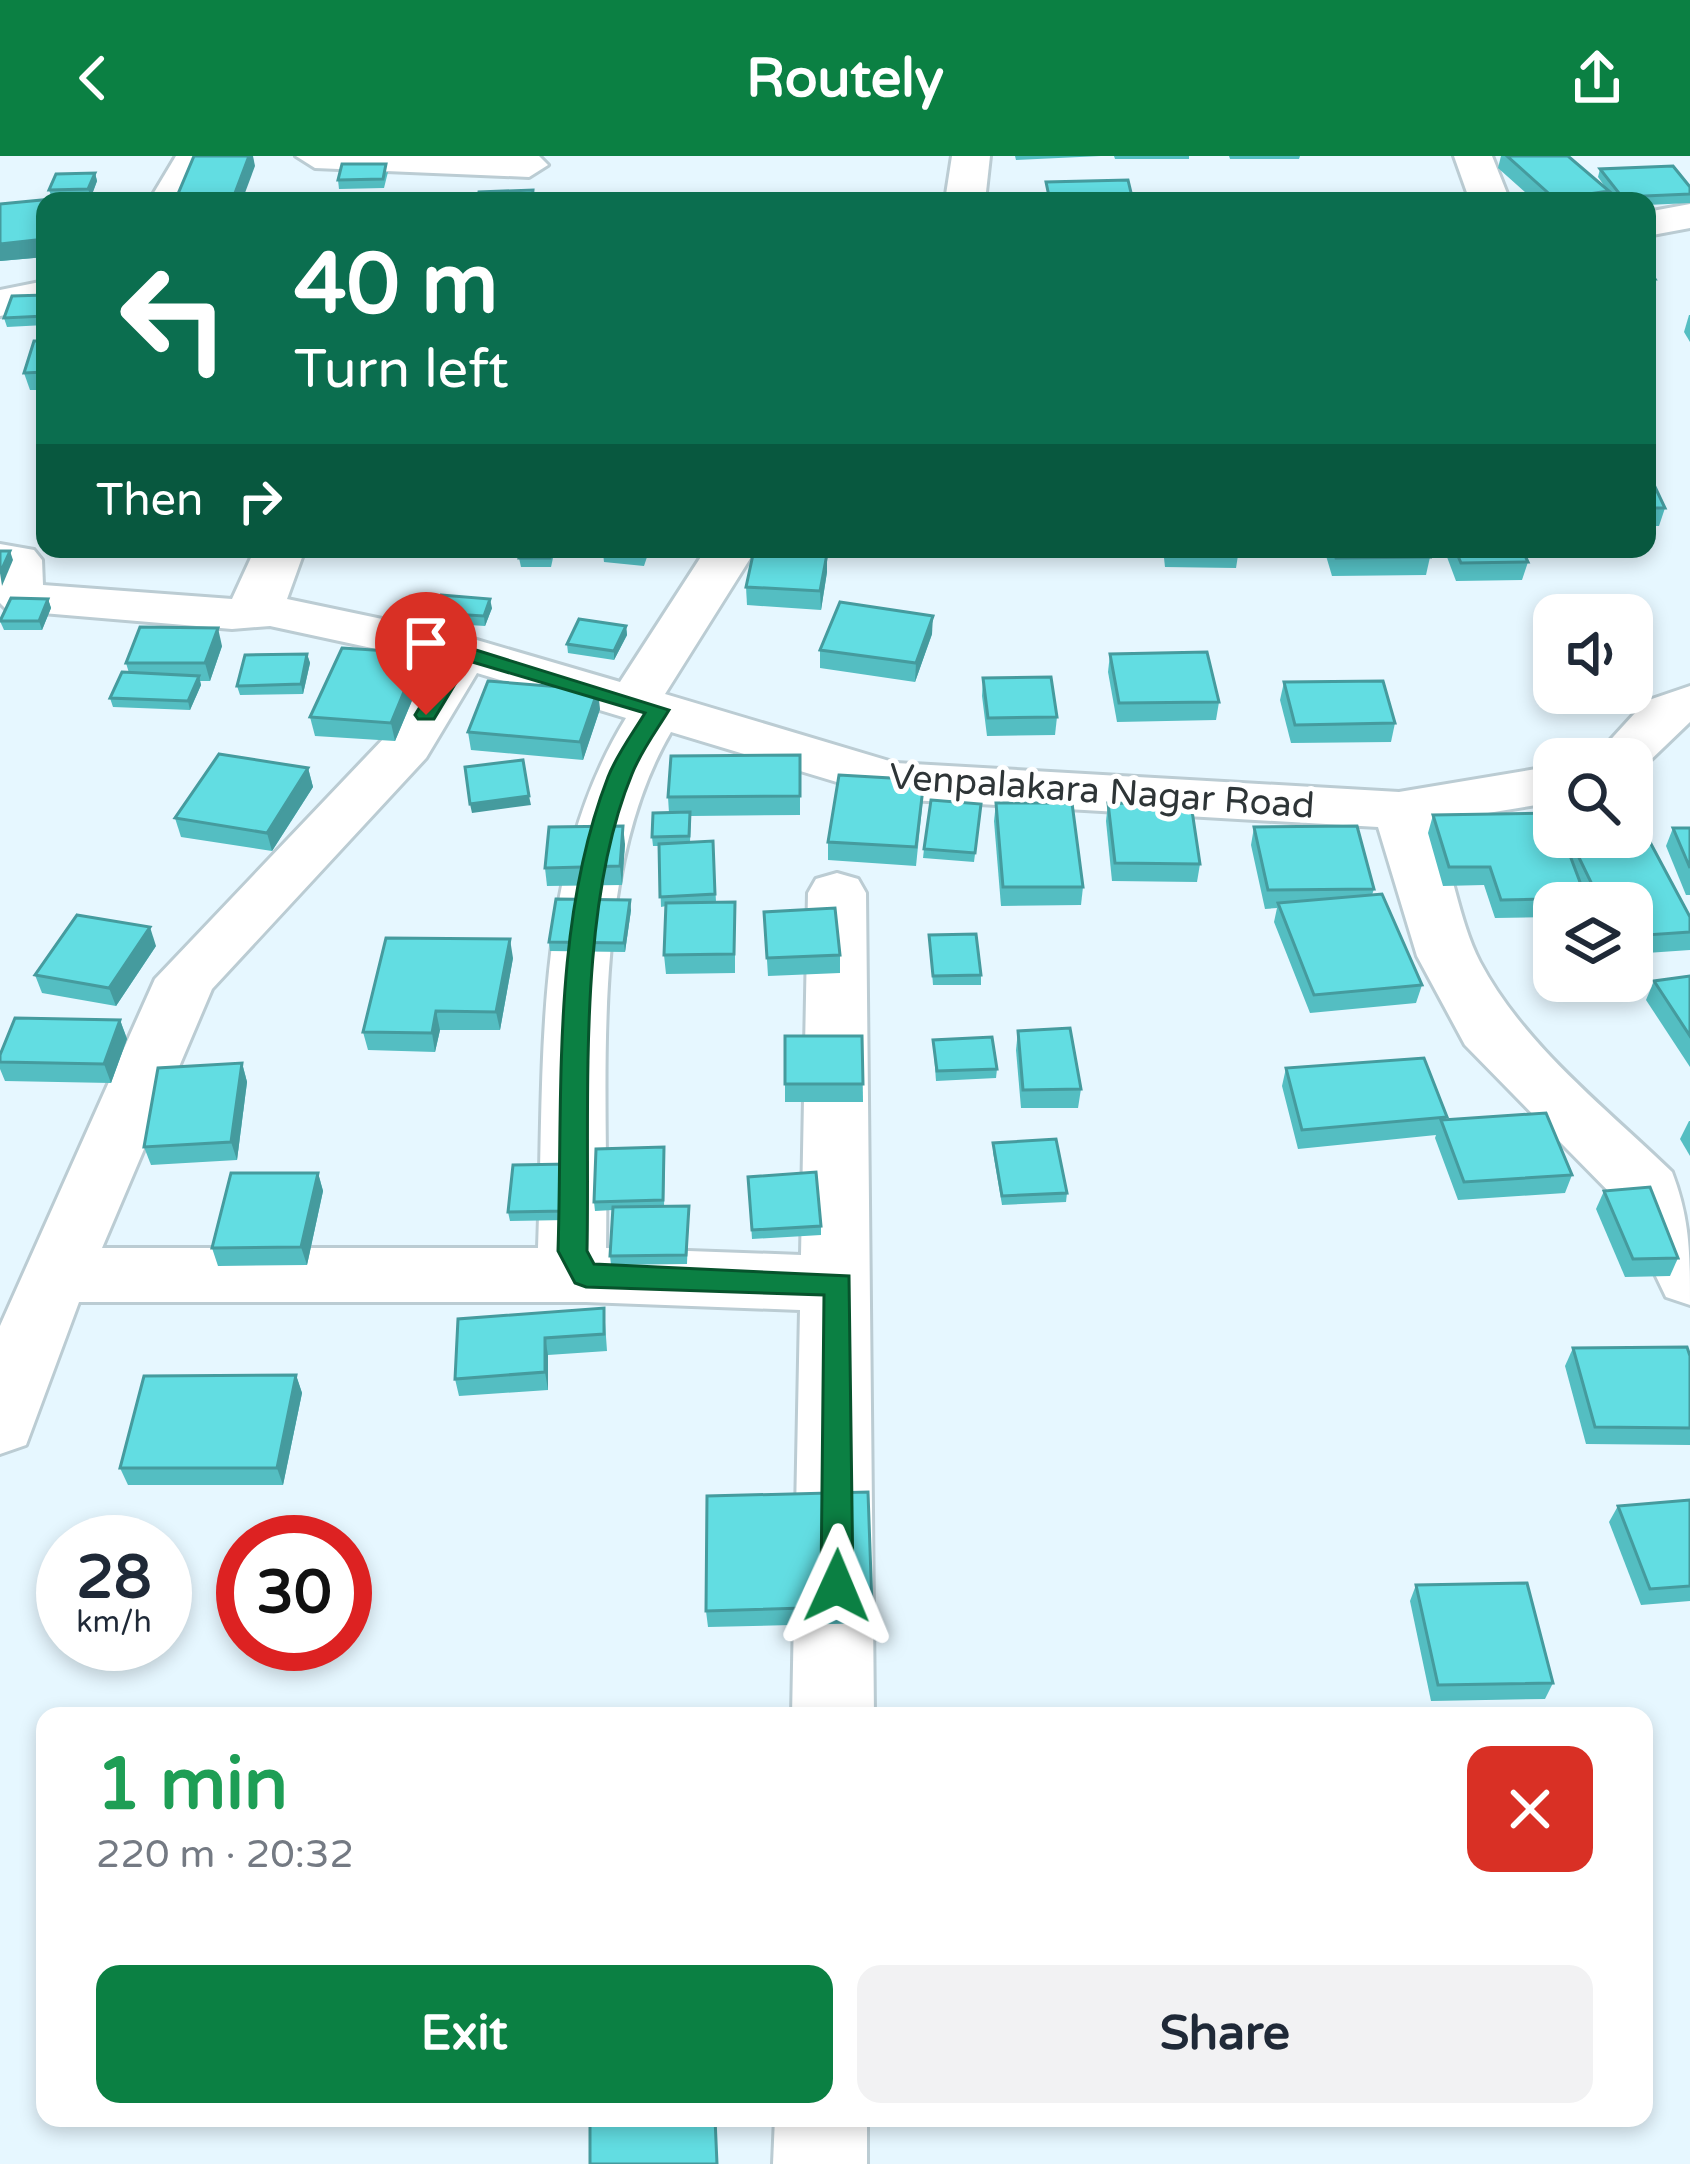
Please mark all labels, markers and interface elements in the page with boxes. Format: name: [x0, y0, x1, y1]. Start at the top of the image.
icon: back: [60, 45, 126, 111]
icon: share: [1564, 45, 1630, 111]
text: Routely: [746, 46, 944, 111]
text: 40 m: [294, 235, 498, 336]
icon: left: [96, 240, 252, 396]
text: Turn left: [294, 337, 509, 402]
icon: right: [227, 468, 293, 534]
text: Then: [96, 474, 203, 528]
pin: [375, 592, 477, 715]
map controls: [1533, 594, 1653, 1002]
button: sound: [1533, 594, 1653, 714]
icon: arrive: [393, 610, 459, 676]
button: search: [1533, 738, 1653, 858]
street label: Venpalakara Nagar Road: [888, 755, 1316, 828]
button: layers: [1533, 882, 1653, 1002]
speed limit sign: 30: [216, 1515, 372, 1671]
position arrow: [774, 1523, 900, 1649]
text: 28: [76, 1542, 152, 1614]
text: km/h: [76, 1604, 152, 1641]
text: 1 min: [96, 1742, 288, 1829]
button: close: [1467, 1746, 1593, 1872]
text: 220 m · 20:32: [96, 1831, 354, 1878]
button: Exit: [96, 1965, 833, 2103]
button: Share: [857, 1965, 1593, 2103]

